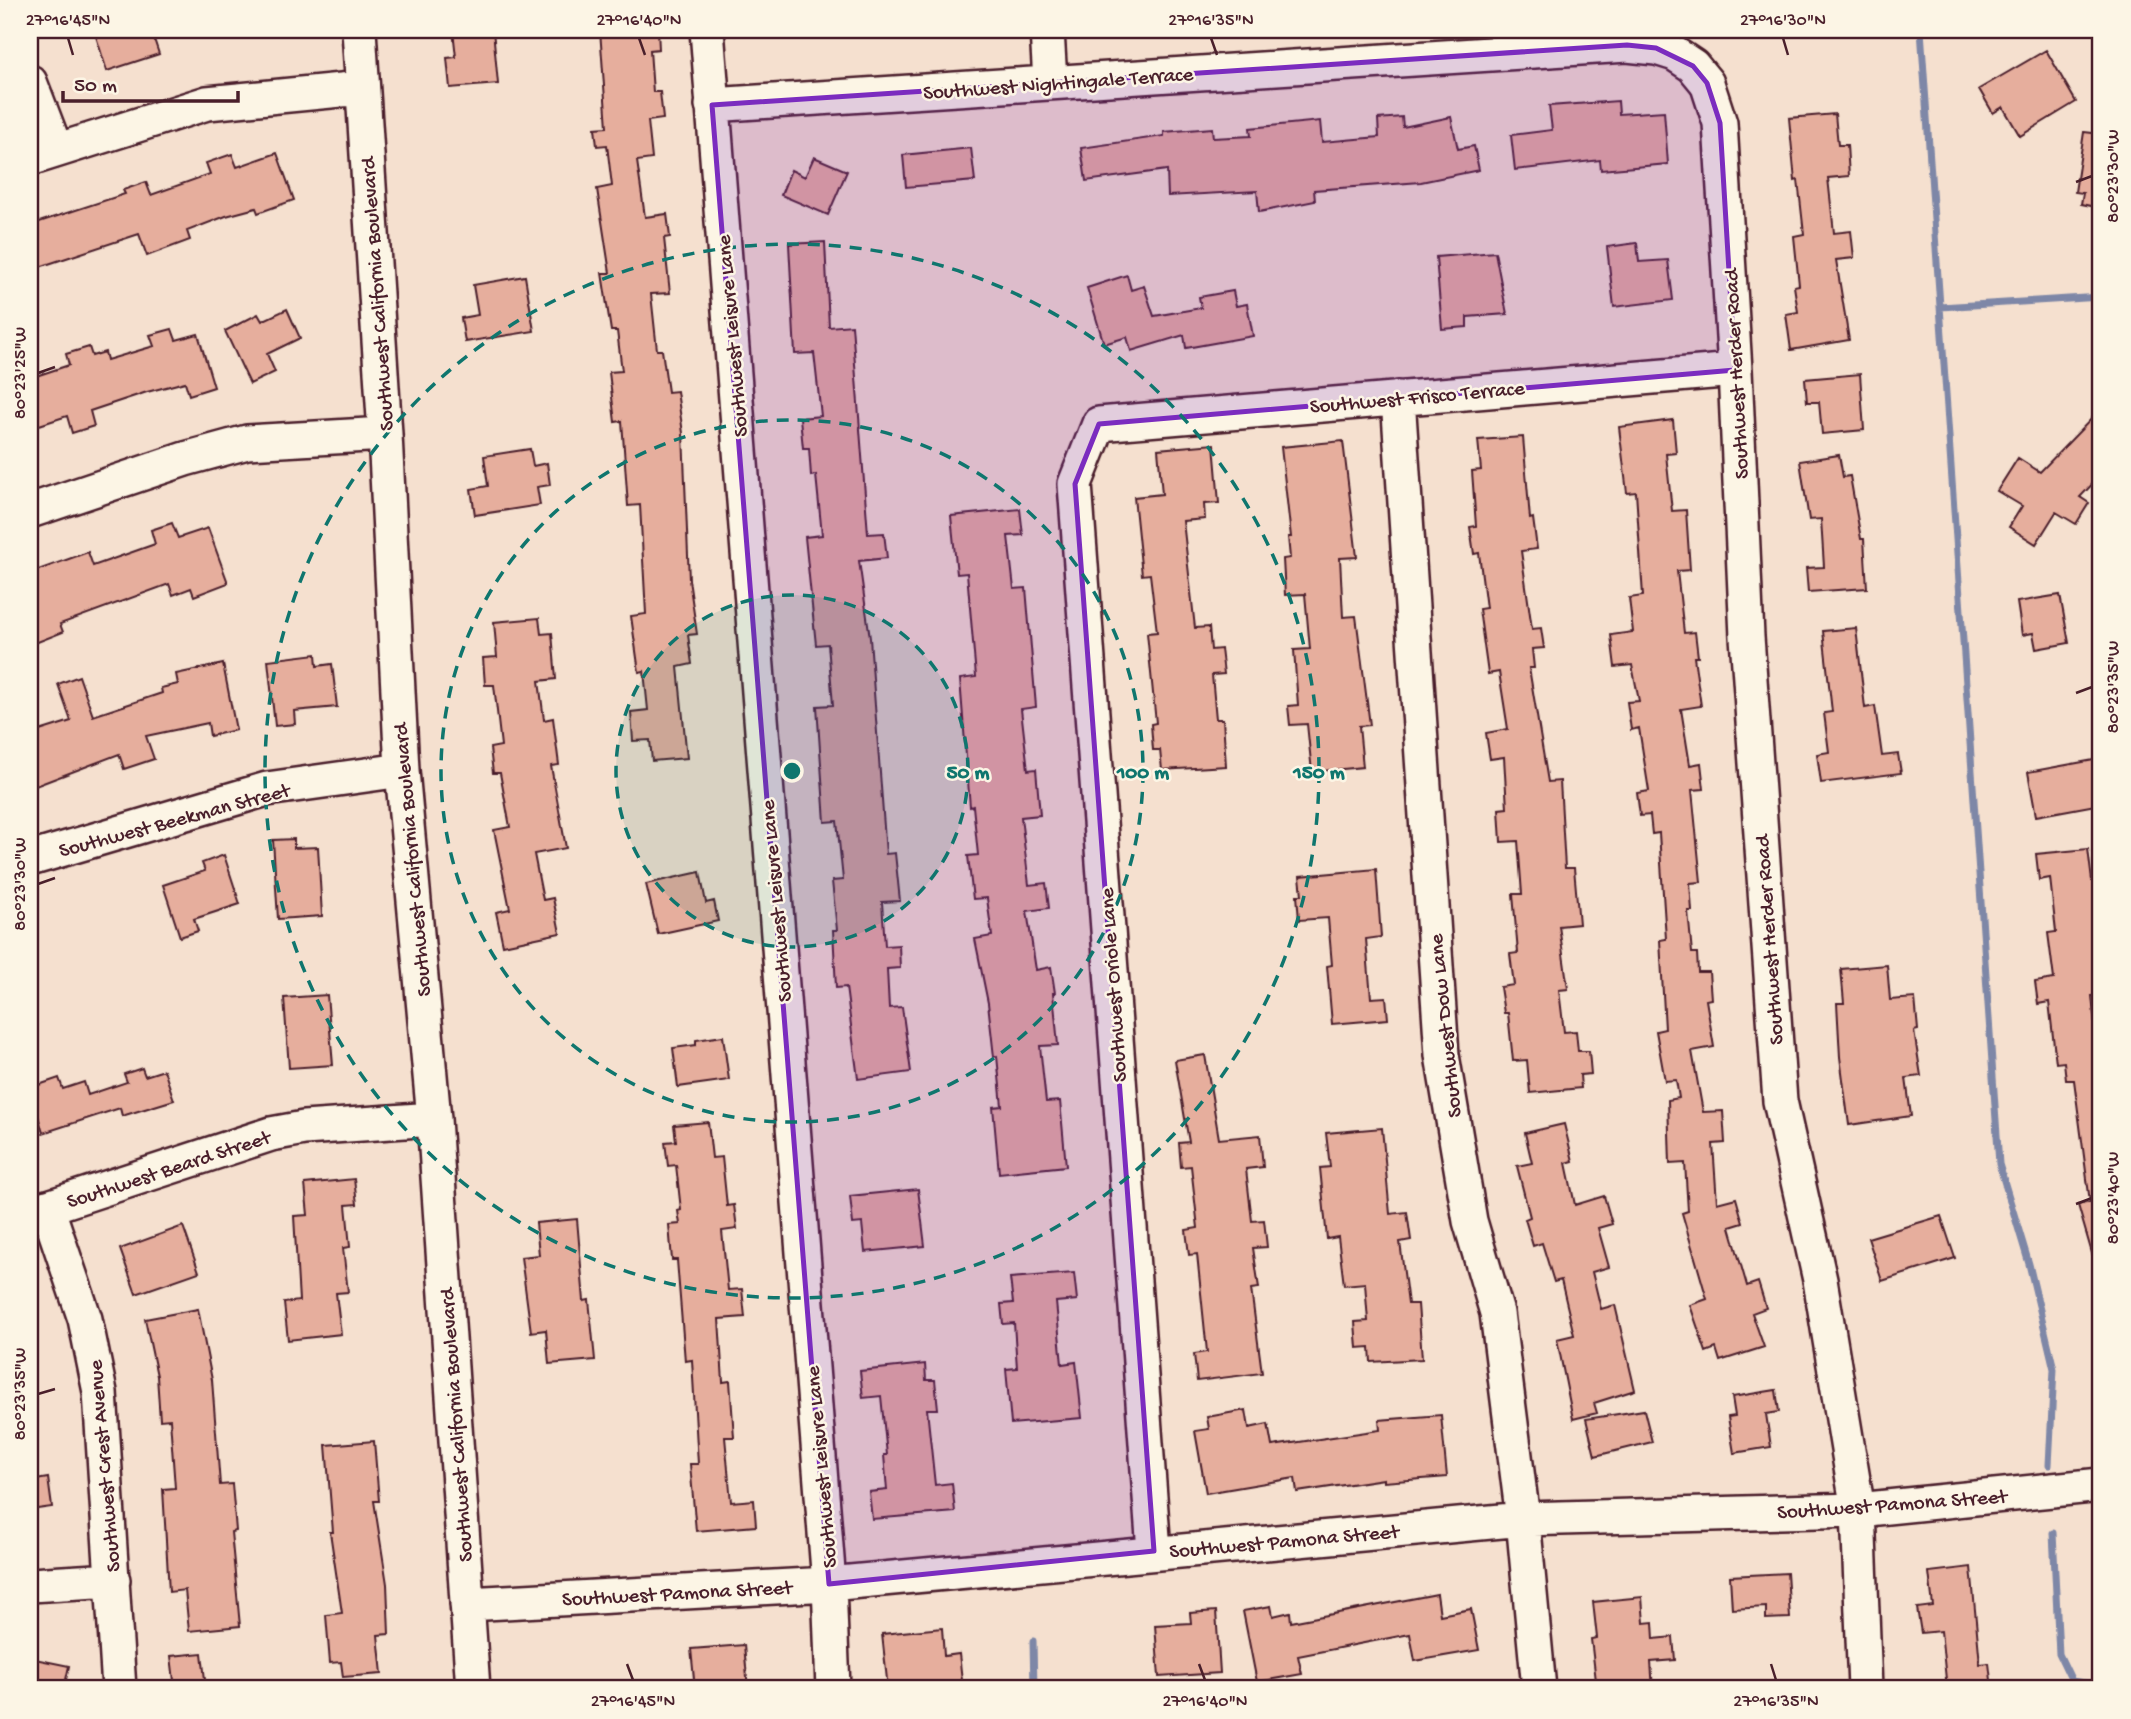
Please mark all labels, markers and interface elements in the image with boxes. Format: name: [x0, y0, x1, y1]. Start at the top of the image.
text: 27°16'45"N: [26, 11, 110, 32]
text: 27°16'40"N: [596, 11, 682, 32]
text: 27°16'35"N: [1168, 11, 1254, 32]
text: 27°16'30"N: [1740, 11, 1826, 32]
scale bar: [63, 60, 238, 104]
street label: Southwest Nightingale Terrace: [922, 63, 1195, 107]
text: 50 m: [74, 75, 117, 100]
text: 80°23'30"W: [2104, 129, 2125, 223]
street label: Southwest California Boulevard: [357, 154, 402, 432]
street label: Southwest Leisure Lane: [713, 232, 756, 438]
street label: Southwest Herder Road: [1720, 266, 1756, 480]
text: 80°23'25"W: [11, 327, 32, 419]
street label: Southwest Frisco Terrace: [1309, 378, 1527, 421]
text: 80°23'35"W: [2104, 641, 2125, 733]
street label: Southwest California Boulevard: [390, 720, 439, 998]
centre of rings: [780, 759, 804, 783]
text: 50 m: [947, 762, 990, 787]
text: 100 m: [1116, 762, 1169, 787]
text: 150 m: [1292, 762, 1345, 787]
street label: Southwest Beekman Street: [57, 779, 295, 865]
street label: Southwest Leisure Lane: [757, 797, 800, 1003]
street label: Southwest Herder Road: [1752, 832, 1791, 1046]
text: 80°23'30"W: [11, 837, 32, 931]
street label: Southwest Oriole Lane: [1096, 886, 1135, 1083]
street label: Southwest Dow Lane: [1425, 931, 1470, 1119]
street label: Southwest Beard Street: [64, 1126, 276, 1216]
text: 80°23'40"W: [2104, 1152, 2125, 1244]
street label: Southwest California Boulevard: [436, 1285, 481, 1563]
text: 80°23'35"W: [11, 1348, 32, 1440]
street label: Southwest Crest Avenue: [85, 1357, 128, 1573]
street label: Southwest Leisure Lane: [802, 1363, 845, 1569]
street label: Southwest Pamona Street: [1776, 1486, 2010, 1527]
street label: Southwest Pamona Street: [1168, 1521, 1403, 1566]
street label: Southwest Pamona Street: [561, 1577, 795, 1614]
text: 27°16'45"N: [591, 1692, 675, 1713]
text: 27°16'40"N: [1162, 1692, 1248, 1713]
text: 27°16'35"N: [1733, 1692, 1819, 1713]

